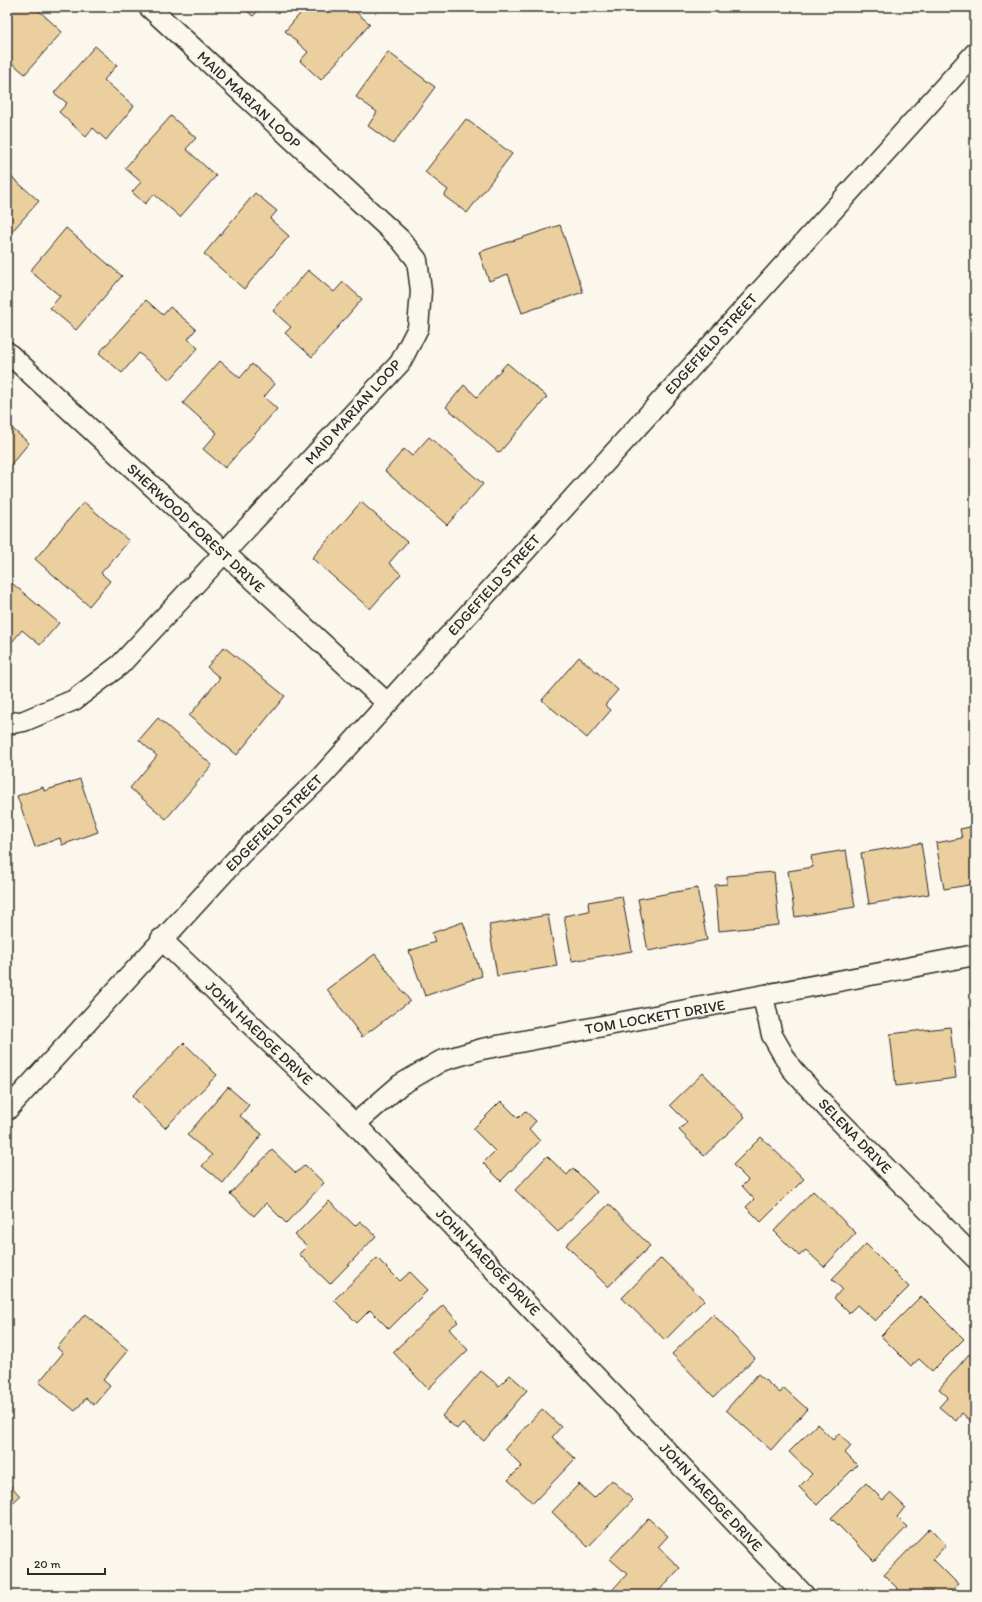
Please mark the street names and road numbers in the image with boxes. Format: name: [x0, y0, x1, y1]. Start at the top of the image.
street label: MAID MARIAN LOOP: [193, 47, 305, 153]
street label: EDGEFIELD STREET: [661, 289, 762, 398]
street label: MAID MARIAN LOOP: [301, 355, 405, 468]
street label: SHERWOOD FOREST DRIVE: [123, 459, 269, 597]
street label: EDGEFIELD STREET: [444, 530, 545, 639]
street label: EDGEFIELD STREET: [222, 770, 327, 875]
street label: JOHN HAEDGE DRIVE: [202, 977, 316, 1089]
street label: TOM LOCKETT DRIVE: [583, 996, 727, 1038]
street label: SELENA DRIVE: [815, 1095, 895, 1177]
street label: JOHN HAEDGE DRIVE: [432, 1205, 544, 1319]
street label: JOHN HAEDGE DRIVE: [656, 1439, 766, 1555]

